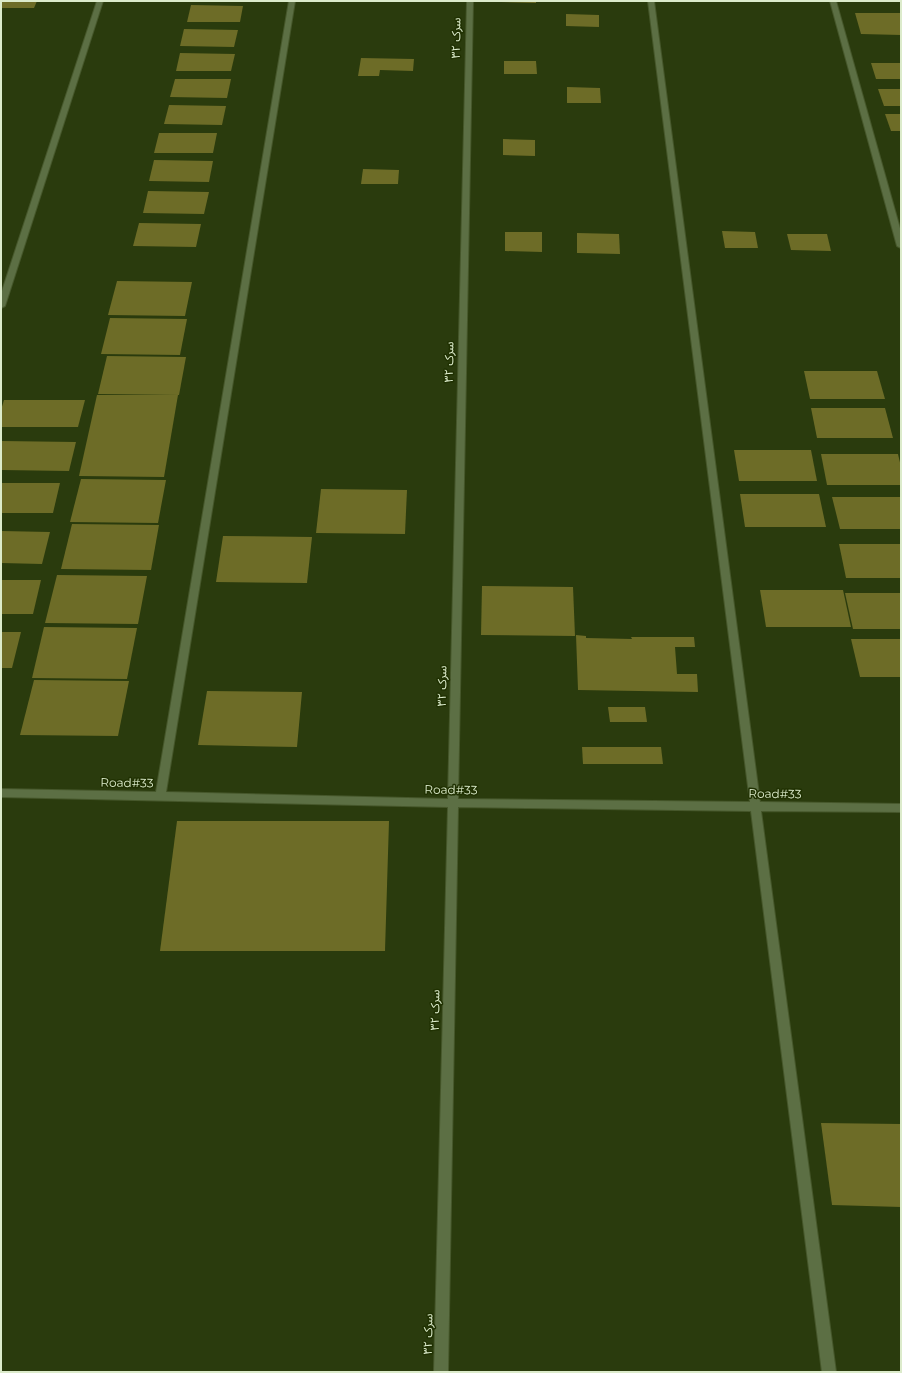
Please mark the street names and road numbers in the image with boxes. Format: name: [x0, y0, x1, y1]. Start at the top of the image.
street label: سرک ۳۲: [448, 17, 463, 59]
street label: سرک ۳۲: [441, 341, 456, 383]
street label: سرک ۳۲: [434, 665, 449, 707]
street label: Road#33: [100, 775, 154, 790]
street label: Road#33: [424, 782, 478, 797]
street label: Road#33: [748, 786, 802, 801]
street label: سرک ۳۲: [427, 989, 442, 1031]
street label: سرک ۳۲: [420, 1313, 435, 1355]

